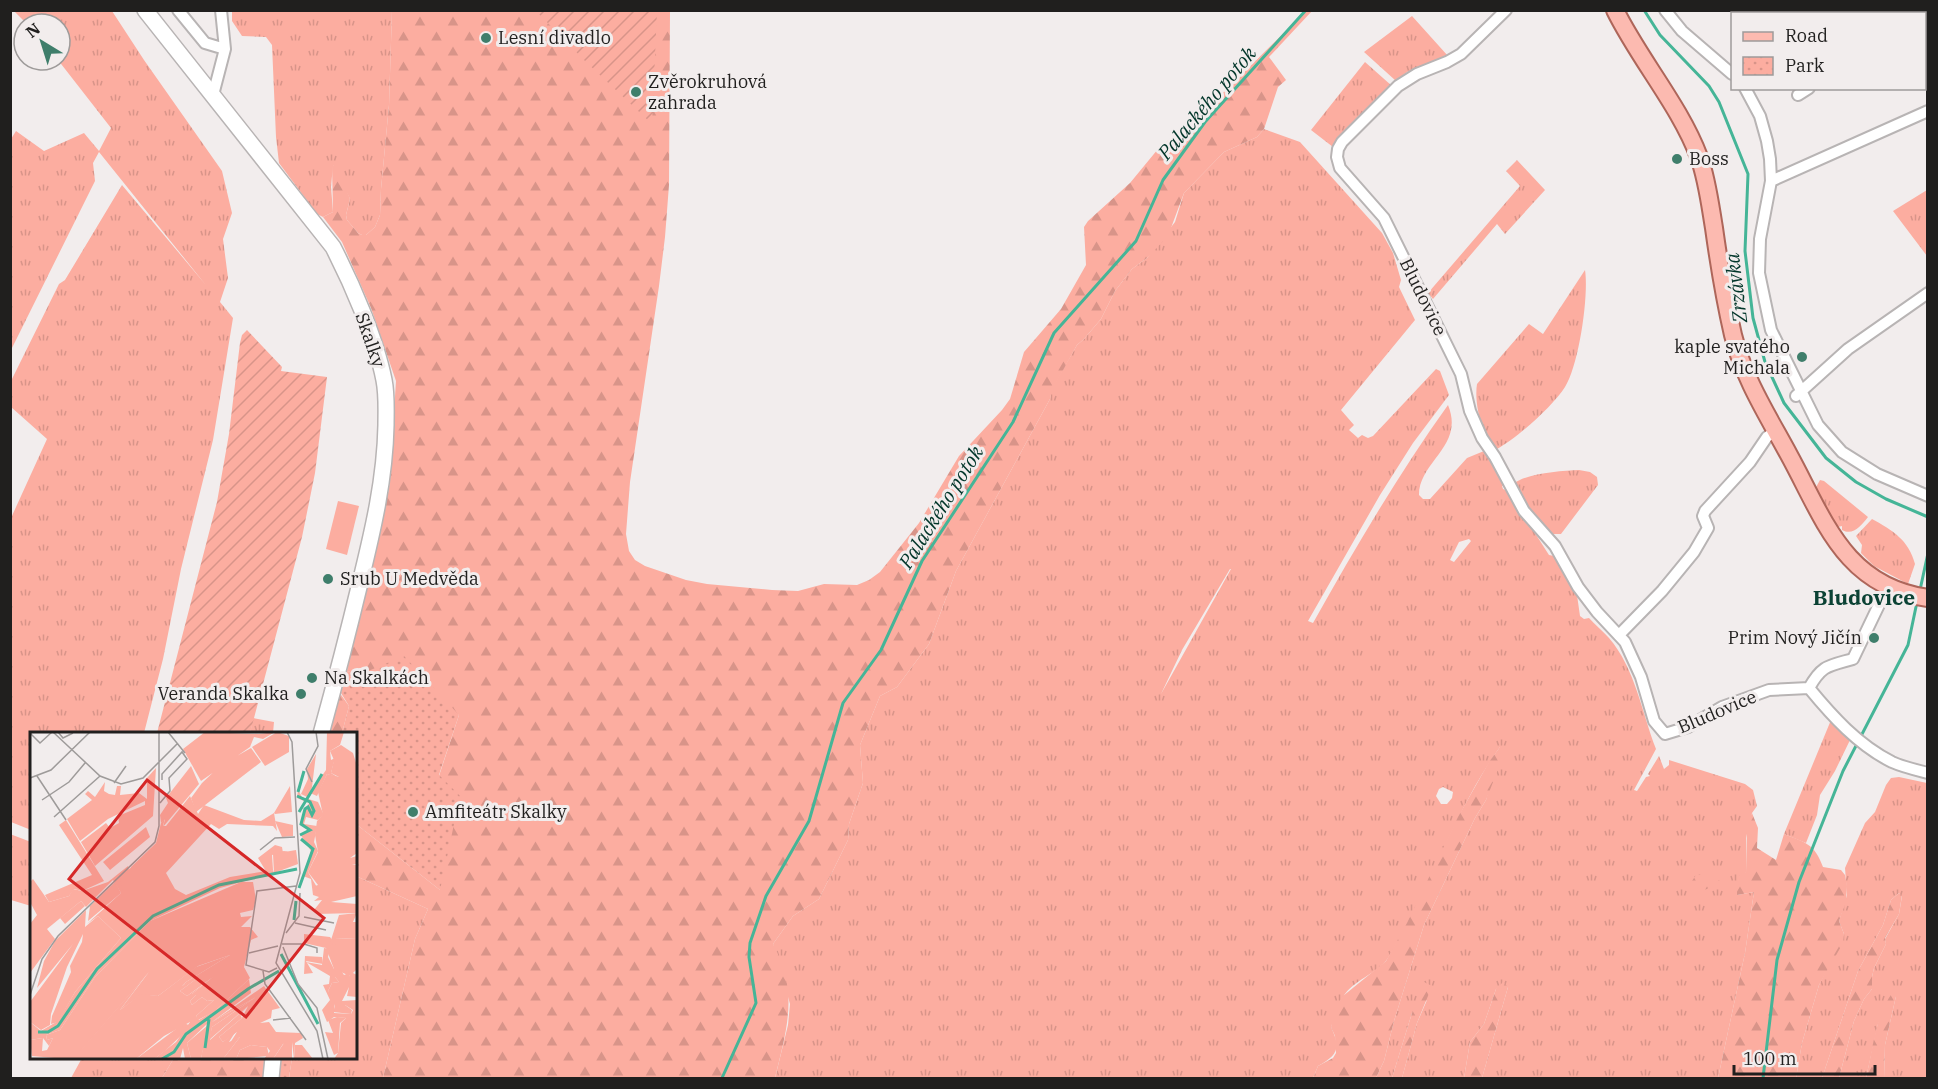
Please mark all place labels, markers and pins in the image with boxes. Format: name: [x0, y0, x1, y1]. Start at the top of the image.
place label: Lesní divadlo: [498, 26, 611, 49]
marker: Lesní divadlo: [479, 31, 493, 45]
place label: Zvěrokruhová zahrada: [648, 70, 767, 114]
marker: Zvěrokruhová zahrada: [629, 85, 643, 99]
place label: Boss: [1689, 147, 1729, 170]
marker: Boss: [1670, 152, 1684, 166]
place label: kaple svatého Michala: [1674, 335, 1790, 379]
marker: kaple svatého Michala: [1795, 350, 1809, 364]
place label: Srub U Medvěda: [340, 567, 479, 590]
marker: Srub U Medvěda: [321, 572, 335, 586]
place label: Prim Nový Jičín: [1728, 626, 1862, 649]
marker: Prim Nový Jičín: [1867, 631, 1881, 645]
place label: Na Skalkách: [324, 666, 429, 689]
marker: Na Skalkách: [305, 671, 319, 685]
place label: Veranda Skalka: [157, 682, 289, 705]
marker: Veranda Skalka: [294, 687, 308, 701]
place label: Amfiteátr Skalky: [425, 800, 567, 823]
marker: Amfiteátr Skalky: [406, 805, 420, 819]

